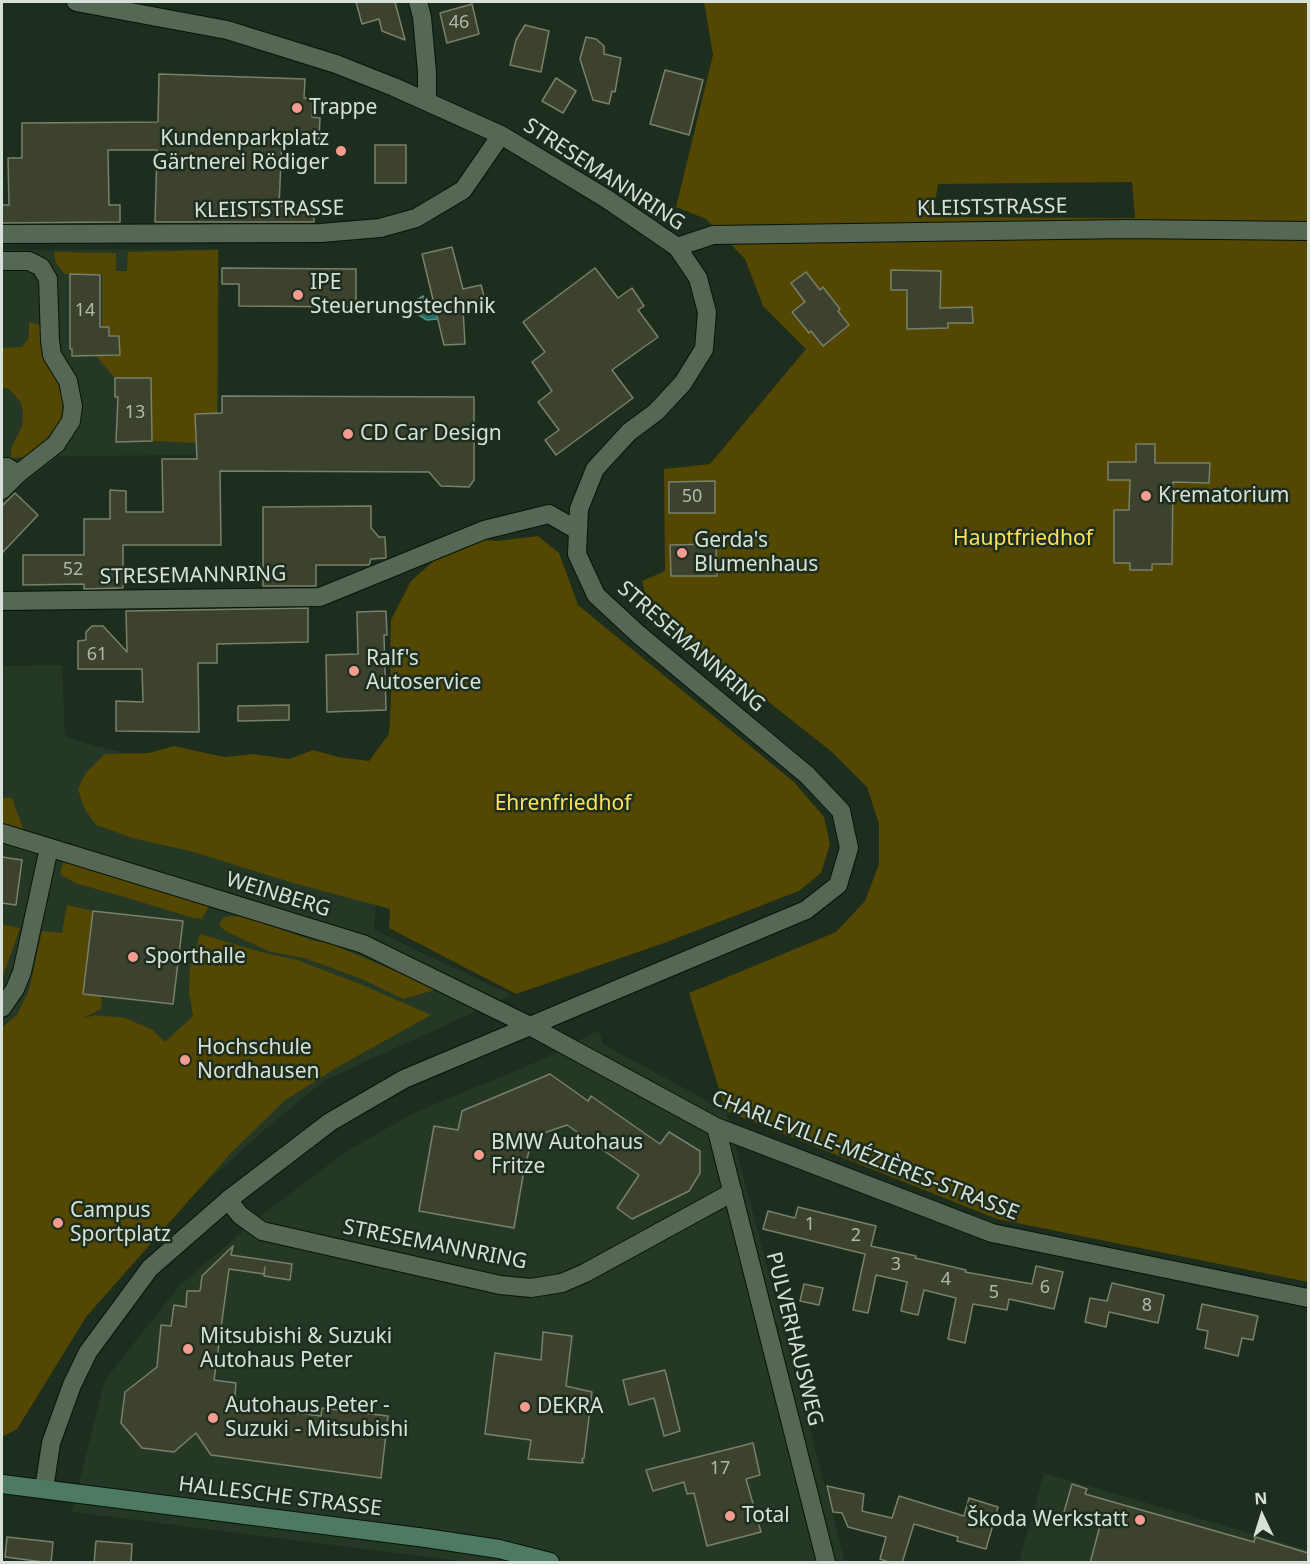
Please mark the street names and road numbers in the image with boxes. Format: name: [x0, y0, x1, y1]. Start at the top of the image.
street label: STRESEMANNRING: [519, 114, 689, 236]
street label: KLEISTSTRASSE: [917, 194, 1067, 222]
street label: KLEISTSTRASSE: [194, 196, 344, 224]
street label: STRESEMANNRING: [99, 562, 287, 590]
street label: STRESEMANNRING: [612, 576, 770, 718]
street label: WEINBERG: [223, 867, 333, 923]
street label: CHARLEVILLE-MÉZIÈRES-STRASSE: [708, 1086, 1022, 1226]
street label: STRESEMANNRING: [341, 1215, 529, 1275]
street label: PULVERHAUSWEG: [760, 1249, 828, 1429]
street label: HALLESCHE STRASSE: [177, 1472, 383, 1522]

